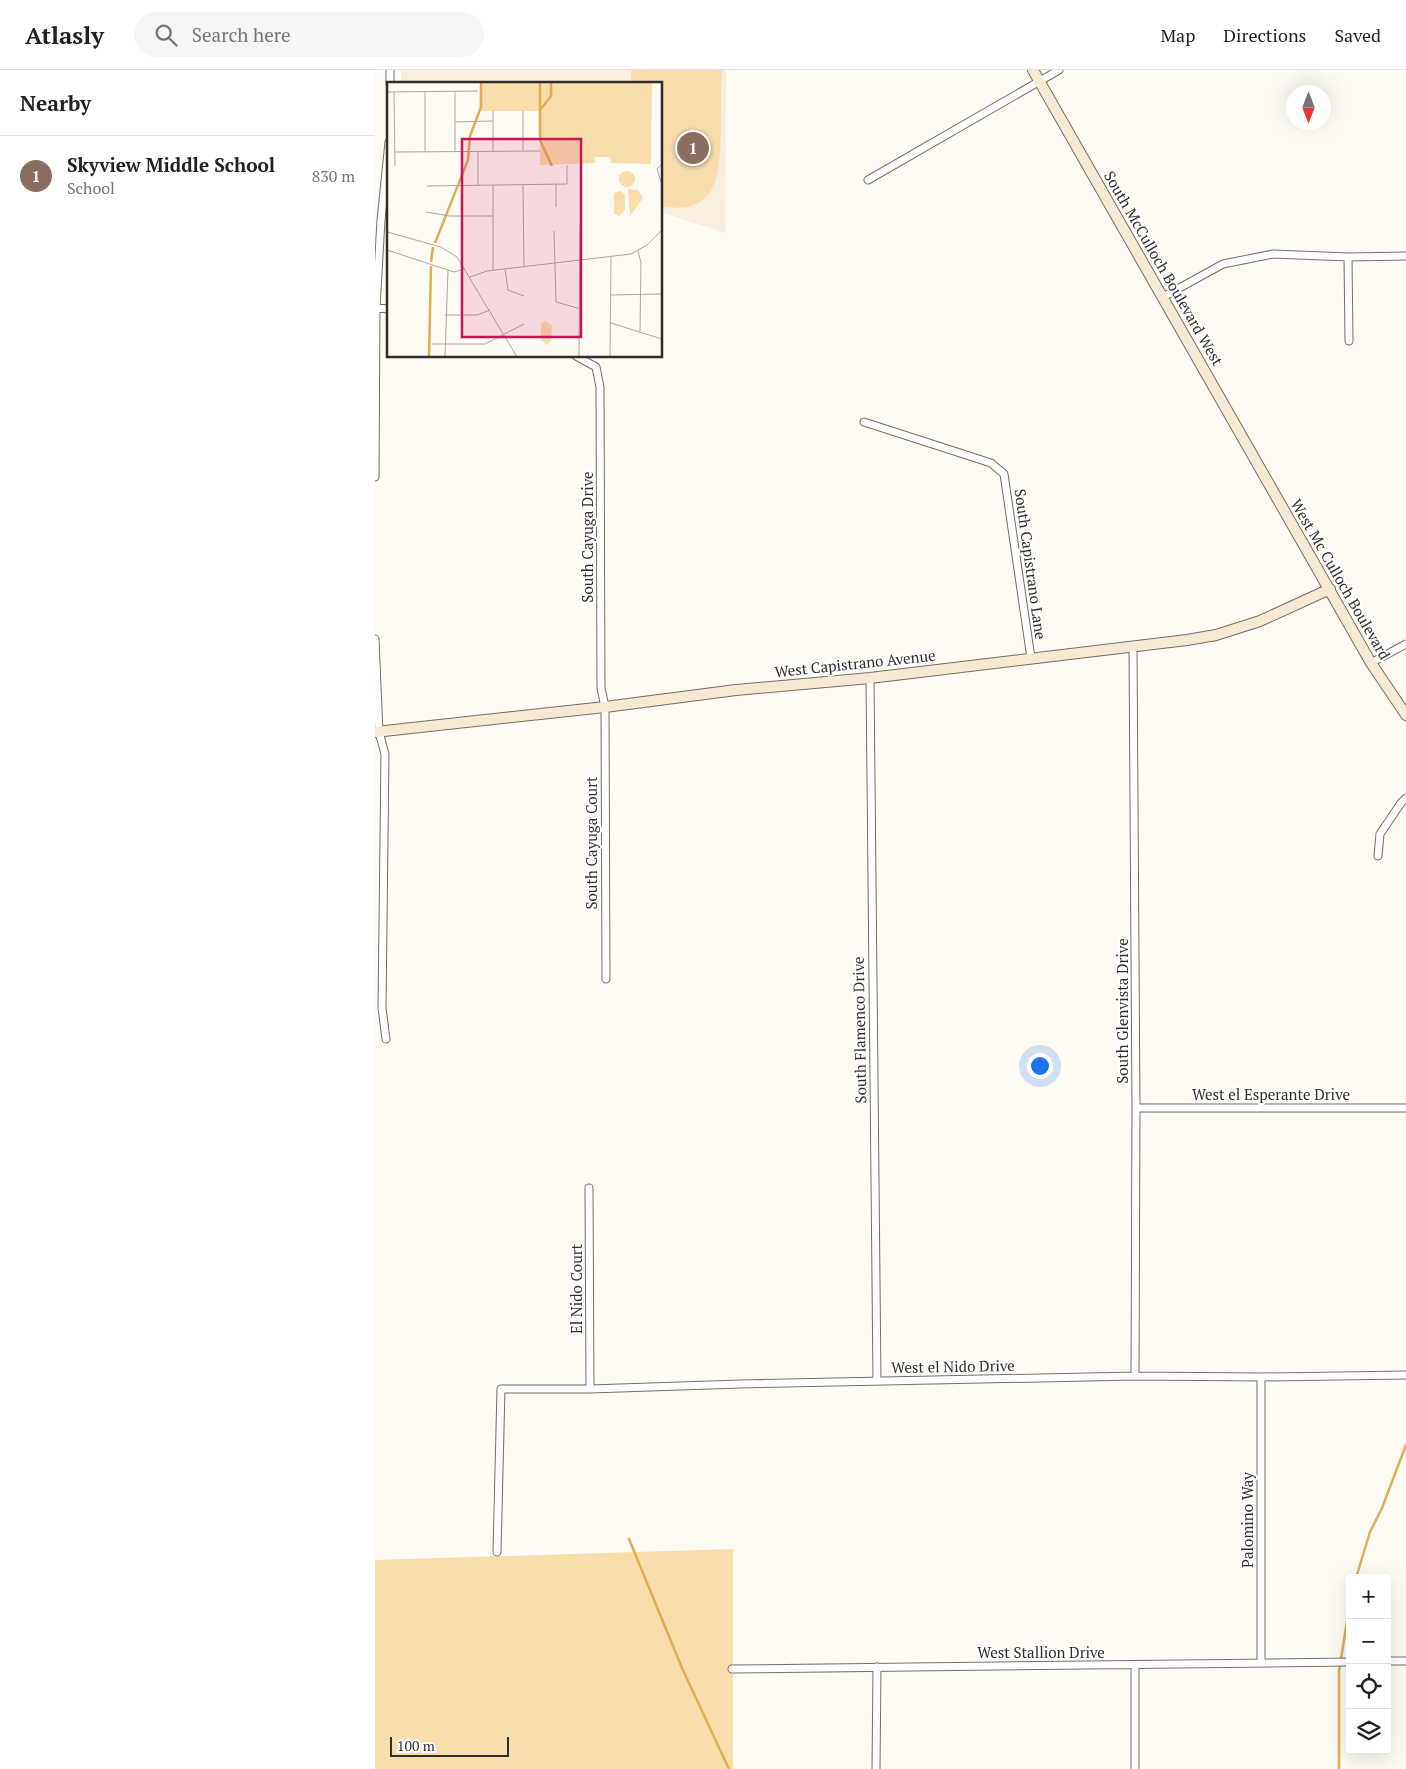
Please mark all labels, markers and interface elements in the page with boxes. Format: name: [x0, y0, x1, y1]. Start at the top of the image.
search box: [134, 12, 484, 57]
text: Atlasly: [25, 19, 104, 51]
icon: search: [152, 21, 180, 49]
text: Search here: [192, 22, 291, 47]
text: Map: [1160, 23, 1195, 47]
text: Directions: [1223, 23, 1306, 47]
text: Saved: [1334, 23, 1381, 47]
inset map: [387, 82, 663, 358]
north arrow: [1286, 85, 1331, 130]
text: Nearby: [20, 89, 91, 117]
pin: 1: [677, 129, 709, 167]
text: Skyview Middle School: [67, 152, 275, 177]
text: 1: [31, 165, 41, 187]
text: 830 m: [312, 165, 355, 187]
street label: South McCulloch Boulevard West: [1100, 167, 1228, 369]
text: School: [67, 177, 115, 199]
street label: South Cayuga Drive: [577, 471, 597, 603]
street label: South Capistrano Lane: [1011, 487, 1051, 641]
street label: West Mc Culloch Boulevard: [1287, 495, 1395, 663]
street label: West Capistrano Avenue: [774, 645, 936, 681]
street label: South Cayuga Court: [581, 776, 601, 910]
street label: South Glenvista Drive: [1112, 938, 1132, 1084]
street label: South Flamenco Drive: [848, 956, 870, 1104]
your location: [1027, 1053, 1053, 1079]
street label: West el Esperante Drive: [1192, 1084, 1350, 1104]
street label: El Nido Court: [566, 1243, 586, 1334]
street label: West el Nido Drive: [891, 1355, 1015, 1377]
street label: Palomino Way: [1237, 1472, 1257, 1568]
map controls: [1346, 1574, 1391, 1754]
button: +: [1346, 1574, 1391, 1619]
button: −: [1346, 1619, 1391, 1664]
street label: West Stallion Drive: [977, 1642, 1105, 1662]
button: locate: [1346, 1664, 1391, 1709]
button: layers: [1346, 1709, 1391, 1754]
scale bar: [390, 1734, 509, 1757]
text: 100 m: [397, 1736, 435, 1755]

